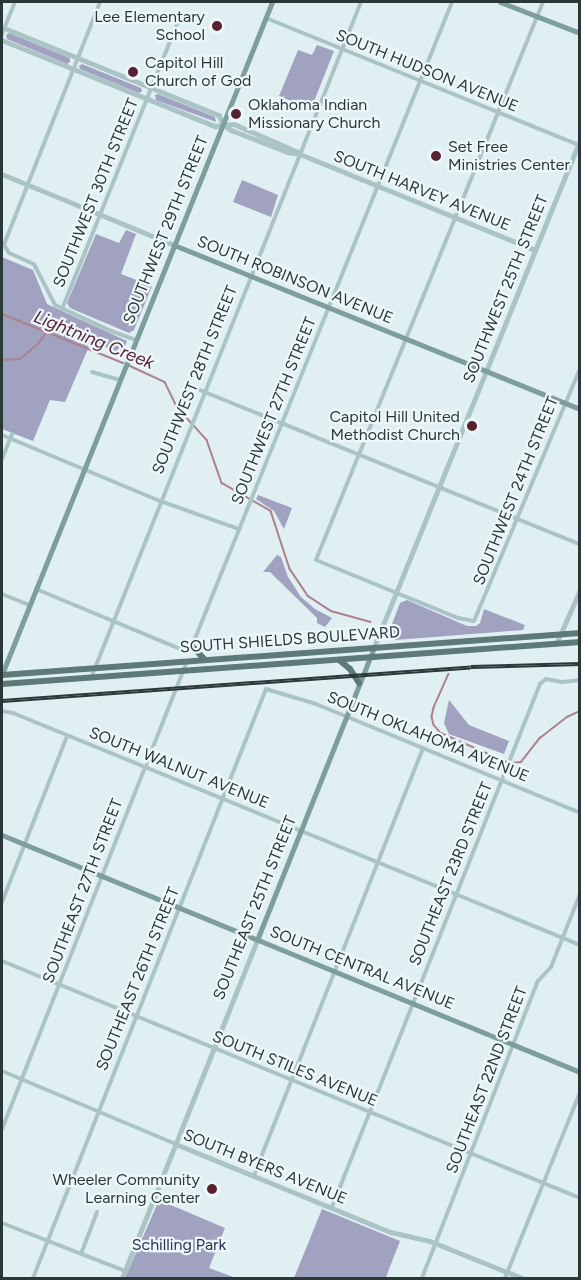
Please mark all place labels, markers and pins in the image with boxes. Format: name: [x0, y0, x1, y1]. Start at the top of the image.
place label: Lee Elementary School: [94, 7, 205, 45]
marker: Lee Elementary School: [210, 19, 224, 33]
place label: Capitol Hill Church of God: [145, 53, 251, 91]
marker: Capitol Hill Church of God: [126, 65, 140, 79]
place label: Oklahoma Indian Missionary Church: [248, 95, 380, 133]
marker: Oklahoma Indian Missionary Church: [229, 107, 243, 121]
place label: Set Free Ministries Center: [448, 137, 570, 175]
marker: Set Free Ministries Center: [429, 149, 443, 163]
place label: Capitol Hill United Methodist Church: [330, 407, 460, 445]
marker: Capitol Hill United Methodist Church: [465, 419, 479, 433]
place label: Wheeler Community Learning Center: [53, 1170, 200, 1208]
marker: Wheeler Community Learning Center: [205, 1182, 219, 1196]

